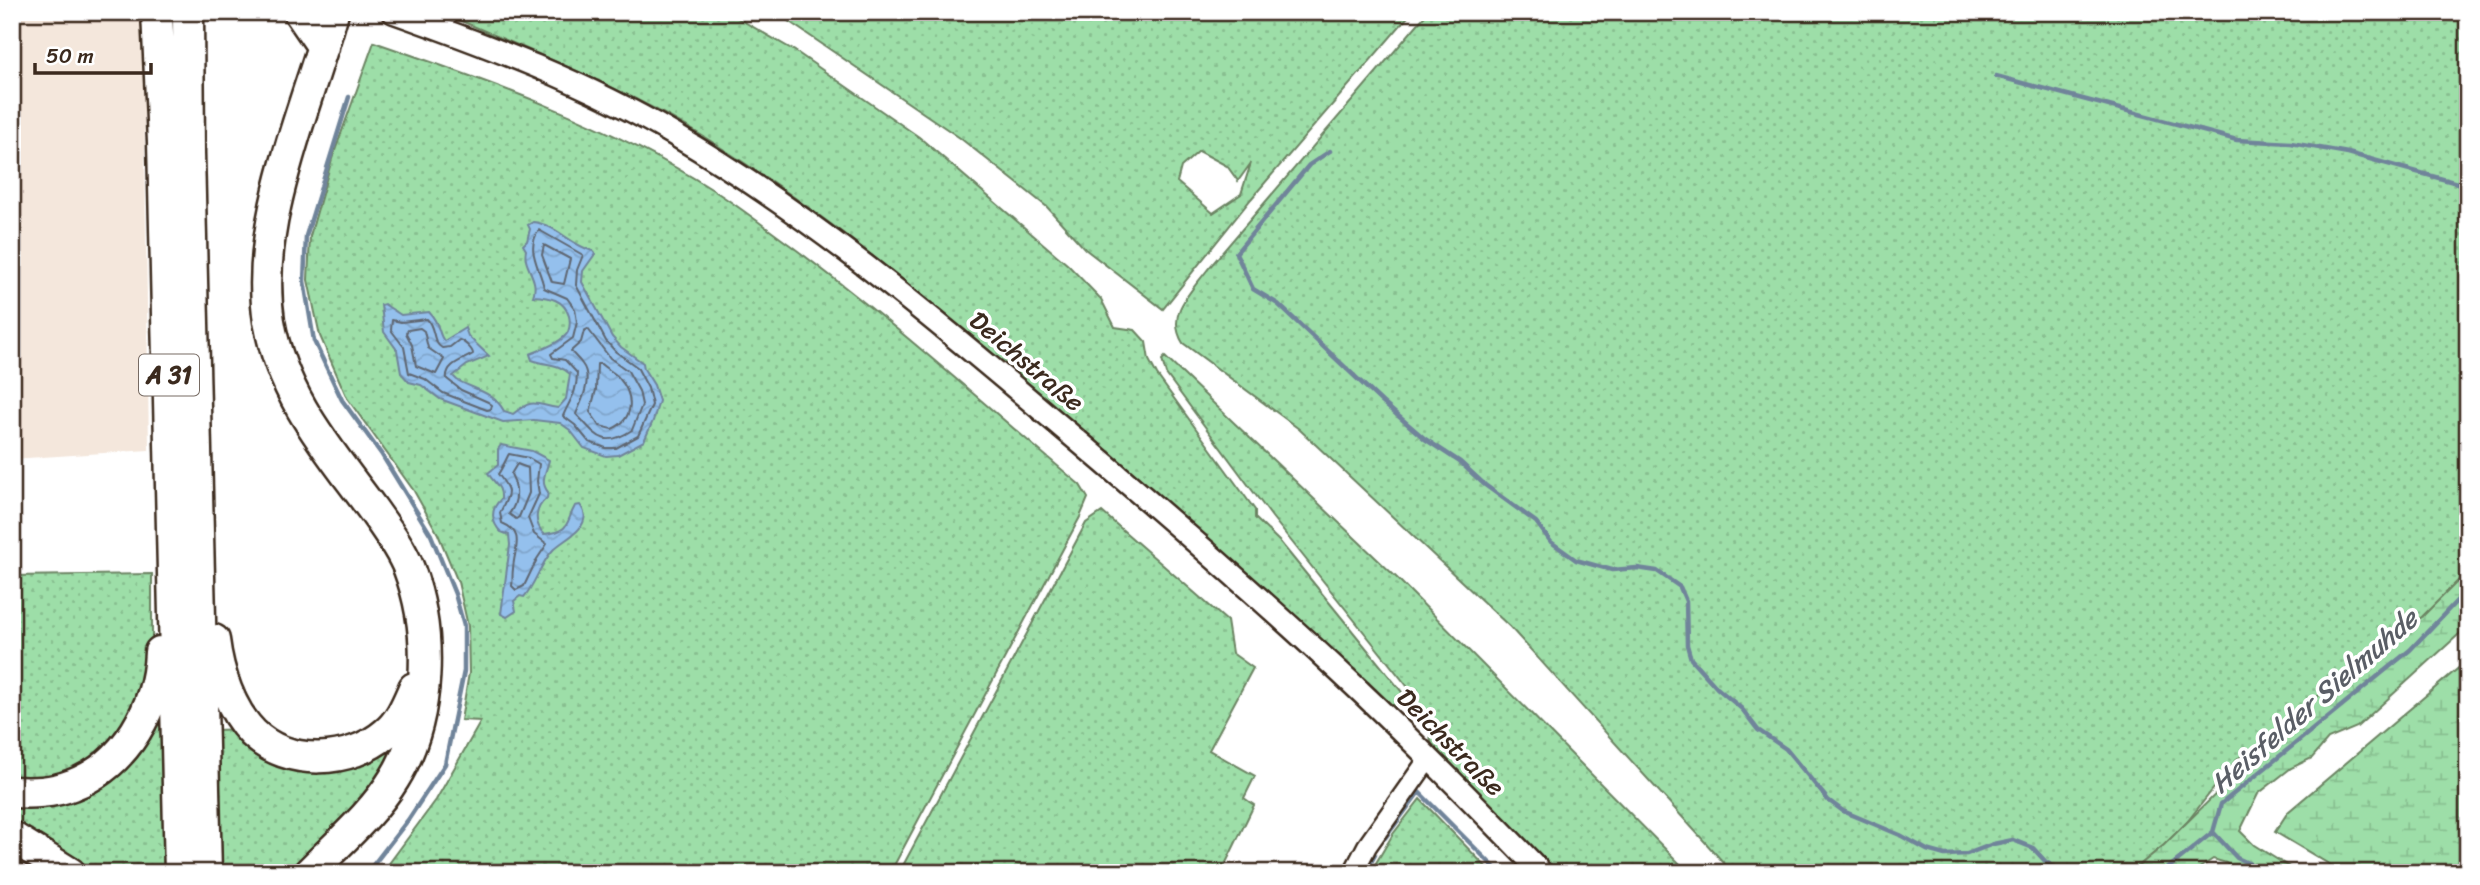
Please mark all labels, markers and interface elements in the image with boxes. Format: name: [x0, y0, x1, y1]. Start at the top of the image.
scale bar: [35, 32, 150, 76]
text: 50 m: [46, 37, 94, 75]
street label: Deichstraße: [959, 298, 1095, 424]
road number: A 31: [139, 354, 199, 396]
water label: Heisfelder Sielmuhde: [2198, 594, 2431, 806]
street label: Deichstraße: [1385, 676, 1517, 808]

